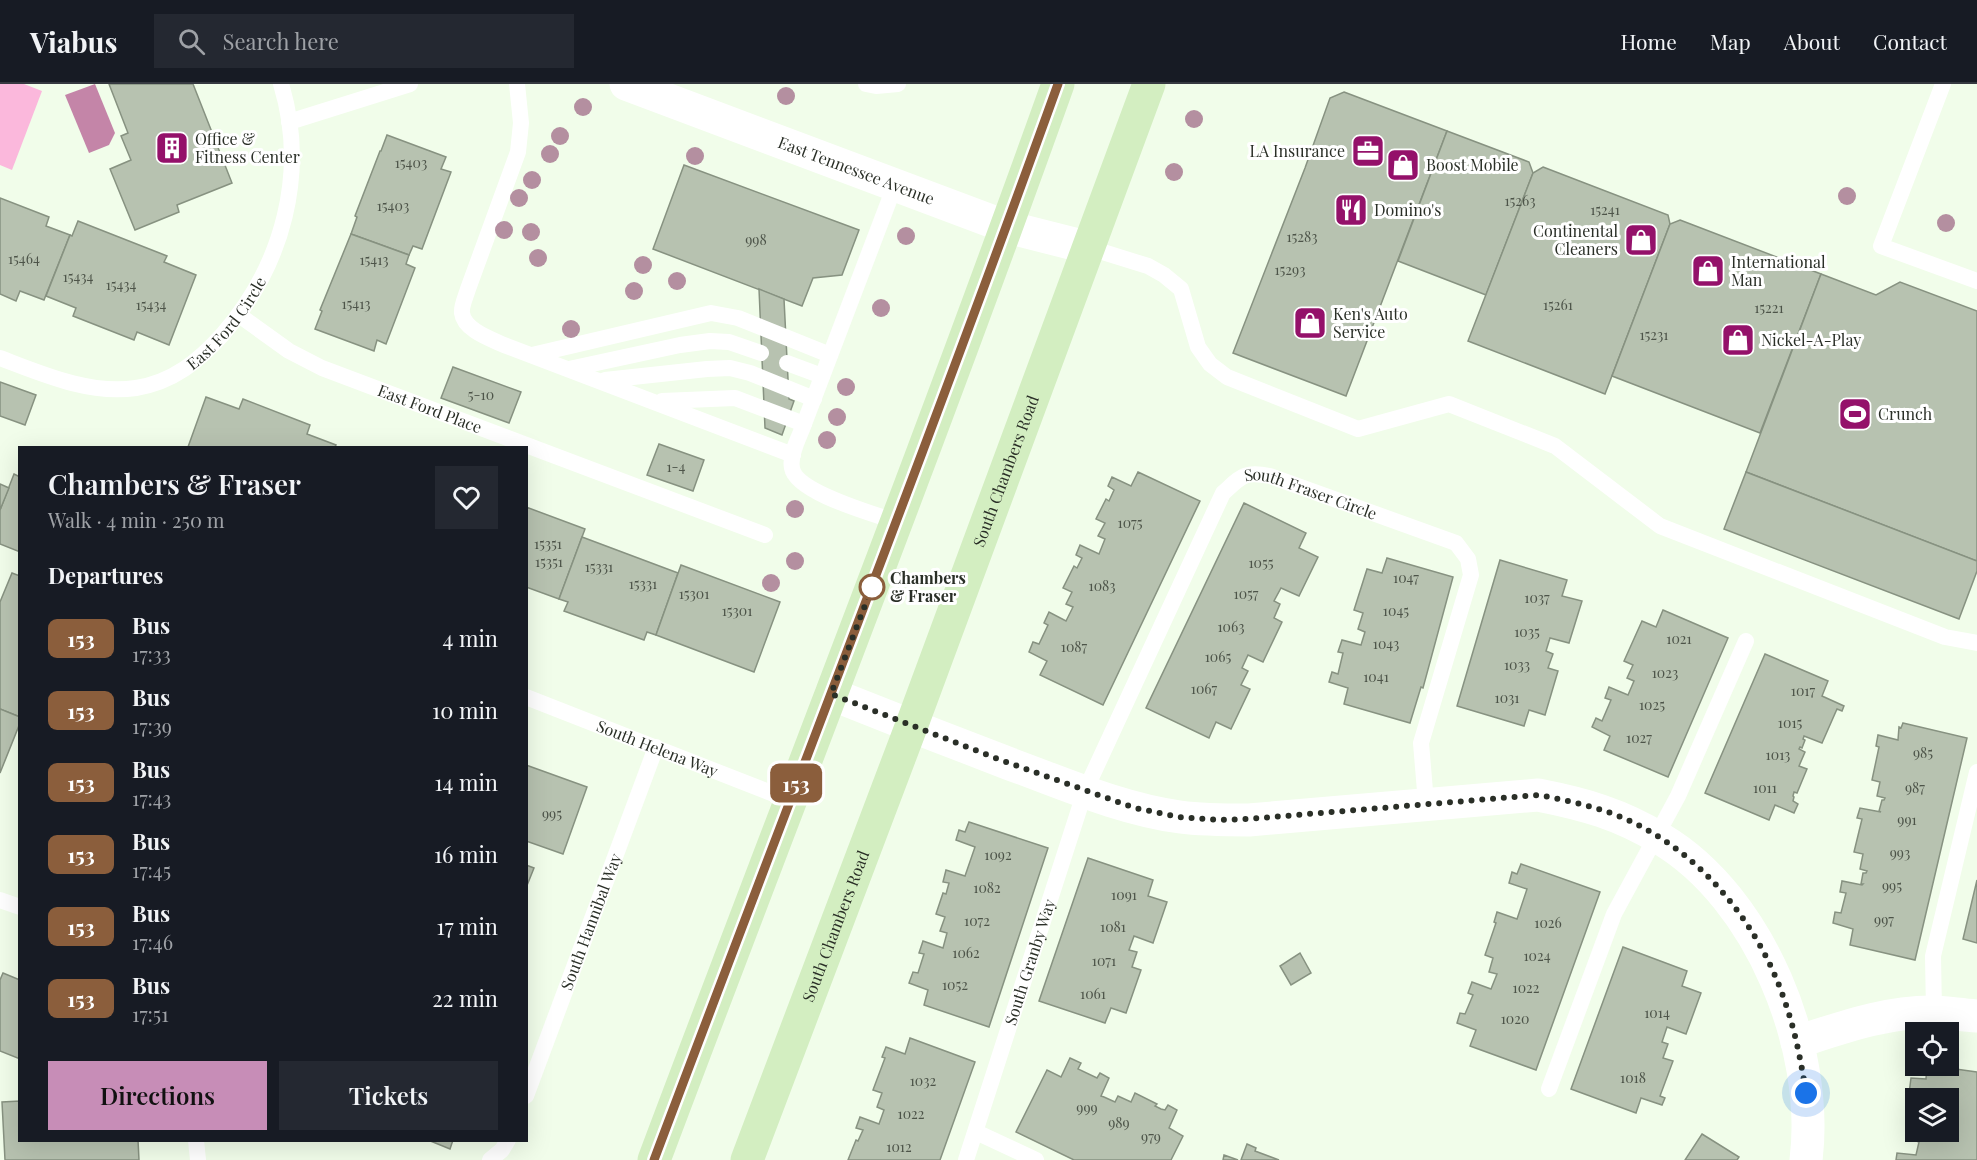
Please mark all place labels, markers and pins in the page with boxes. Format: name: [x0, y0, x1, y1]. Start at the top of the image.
place label: Office & Fitness Center: [195, 128, 300, 167]
building icon: Office & Fitness Center: [154, 130, 190, 166]
office icon: LA Insurance: [1350, 133, 1386, 169]
place label: LA Insurance: [1250, 140, 1345, 161]
shop icon: Boost Mobile: [1385, 147, 1421, 183]
place label: Boost Mobile: [1426, 154, 1519, 175]
restaurant icon: Domino's: [1333, 192, 1369, 228]
place label: Domino's: [1374, 199, 1441, 220]
place label: Continental Cleaners: [1533, 220, 1618, 259]
shop icon: Continental Cleaners: [1623, 222, 1659, 258]
place label: International Man: [1731, 251, 1826, 290]
shop icon: International Man: [1690, 253, 1726, 289]
place label: Ken's Auto Service: [1333, 303, 1408, 342]
shop icon: Ken's Auto Service: [1292, 305, 1328, 341]
shop icon: Nickel-A-Play: [1720, 322, 1756, 358]
place label: Nickel-A-Play: [1761, 329, 1861, 350]
sports icon: Crunch: [1837, 396, 1873, 432]
place label: Crunch: [1878, 403, 1933, 424]
place label: Chambers & Fraser: [890, 567, 966, 606]
marker: Chambers & Fraser: [859, 574, 885, 600]

